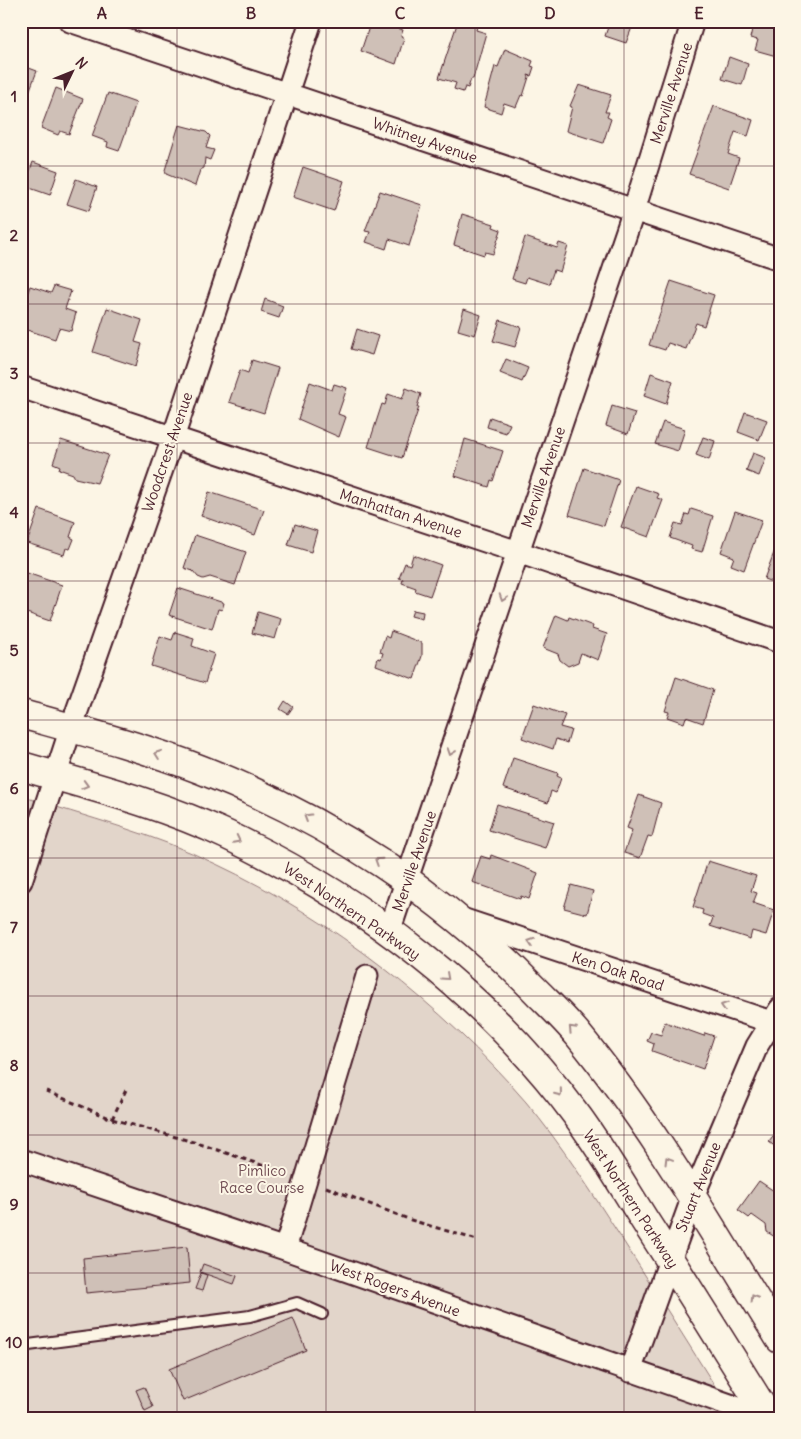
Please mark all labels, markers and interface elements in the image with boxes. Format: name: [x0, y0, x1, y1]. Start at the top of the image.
text: A: [97, 3, 107, 23]
text: B: [246, 3, 257, 23]
text: C: [395, 3, 406, 23]
text: D: [544, 3, 556, 23]
text: E: [694, 3, 704, 23]
street label: Merville Avenue: [646, 40, 696, 146]
north arrow: [48, 48, 98, 98]
text: N: [72, 53, 91, 73]
text: 1: [11, 86, 17, 106]
street label: Whitney Avenue: [370, 113, 480, 167]
text: 2: [10, 225, 19, 245]
text: 3: [9, 363, 19, 383]
street label: Woodcrest Avenue: [138, 389, 196, 515]
street label: Merville Avenue: [517, 424, 569, 530]
street label: Manhattan Avenue: [337, 484, 465, 542]
text: 4: [9, 502, 19, 522]
one-way arrow: [499, 593, 509, 602]
text: 5: [9, 640, 19, 660]
one-way arrow: [447, 747, 457, 756]
one-way arrow: [154, 750, 163, 760]
text: 6: [9, 778, 19, 798]
one-way arrow: [80, 779, 89, 789]
street label: Merville Avenue: [388, 808, 440, 914]
one-way arrow: [304, 814, 313, 824]
one-way arrow: [232, 834, 241, 844]
street label: West Northern Parkway: [280, 858, 424, 964]
one-way arrow: [375, 858, 384, 868]
text: 7: [10, 917, 18, 937]
one-way arrow: [528, 938, 536, 948]
street label: Ken Oak Road: [570, 947, 667, 995]
one-way arrow: [440, 971, 449, 980]
one-way arrow: [720, 1002, 729, 1012]
one-way arrow: [569, 1026, 578, 1035]
text: 8: [9, 1055, 19, 1075]
one-way arrow: [553, 1088, 562, 1097]
street label: West Northern Parkway: [579, 1126, 683, 1272]
street label: Stuart Avenue: [671, 1139, 725, 1235]
one-way arrow: [665, 1157, 674, 1166]
park label: Pimlico Race Course: [220, 1161, 304, 1197]
text: 9: [9, 1194, 19, 1214]
street label: West Rogers Avenue: [327, 1256, 463, 1320]
one-way arrow: [751, 1295, 760, 1304]
text: 10: [6, 1332, 22, 1352]

